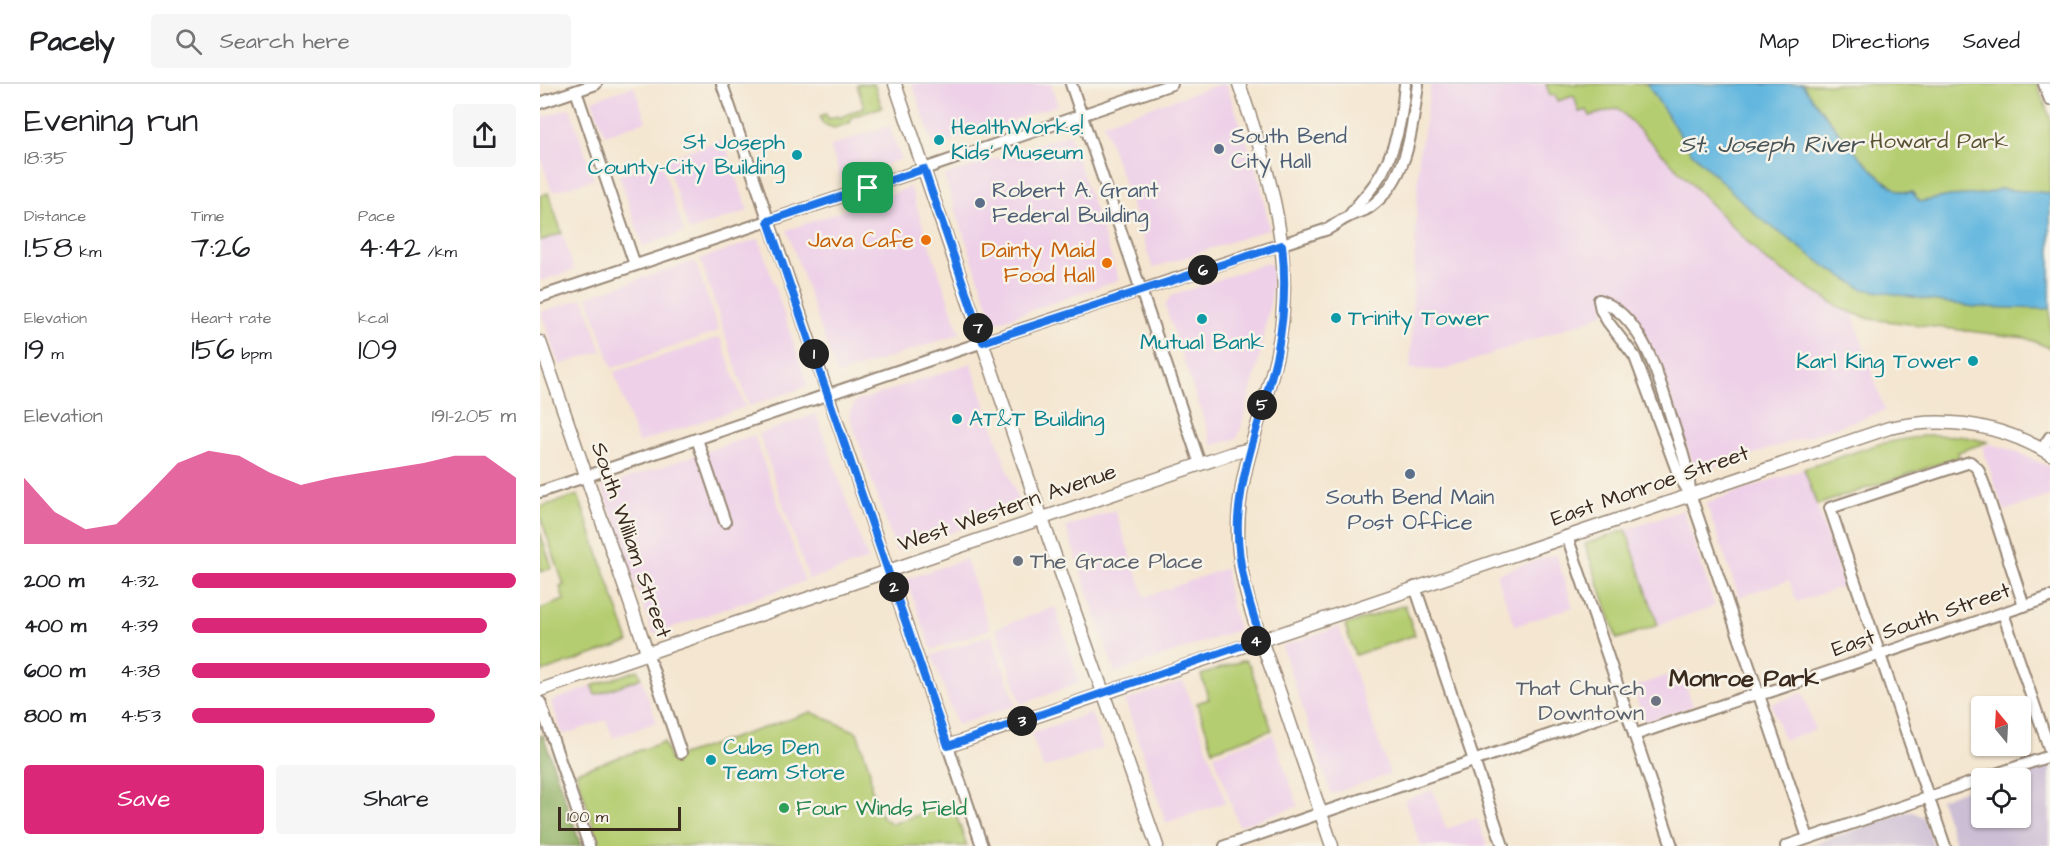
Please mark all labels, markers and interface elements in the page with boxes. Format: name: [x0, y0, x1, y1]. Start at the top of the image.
search box: [151, 14, 571, 68]
text: Pacely: [30, 22, 115, 61]
icon: search: [172, 25, 205, 58]
text: Search here: [220, 26, 350, 57]
text: Map: [1759, 27, 1799, 56]
text: Directions: [1832, 27, 1930, 56]
text: Saved: [1963, 27, 2020, 56]
text: Evening run: [24, 98, 198, 144]
button: share: [453, 104, 516, 167]
place label: HealthWorks! Kids' Museum: [951, 112, 1083, 168]
place label: South Bend City Hall: [1231, 121, 1347, 178]
park label: Howard Park: [1870, 126, 2008, 157]
place label: St Joseph County-City Building: [588, 127, 785, 184]
water label: St. Joseph River: [1679, 128, 1866, 162]
marker: HealthWorks! Kids' Museum: [932, 133, 946, 147]
marker: South Bend City Hall: [1212, 142, 1226, 156]
text: 18:35: [24, 144, 67, 172]
marker: St Joseph County-City Building: [790, 148, 804, 162]
pin: [842, 162, 893, 213]
icon: arrive: [851, 171, 884, 204]
place label: Robert A. Grant Federal Building: [992, 175, 1159, 232]
marker: Robert A. Grant Federal Building: [973, 196, 987, 210]
text: Distance: [24, 205, 86, 227]
text: Time: [191, 205, 225, 227]
text: Pace: [358, 205, 395, 227]
place label: Java Cafe: [808, 225, 914, 256]
text: 1.58: [24, 227, 73, 269]
text: 7:26: [191, 227, 250, 269]
text: 4:42: [358, 227, 421, 269]
marker: Java Cafe: [919, 233, 933, 247]
place label: Dainty Maid Food Hall: [981, 235, 1095, 291]
text: km: [73, 241, 101, 263]
text: /km: [421, 241, 457, 263]
pin: 6: [1188, 255, 1218, 285]
marker: Dainty Maid Food Hall: [1100, 256, 1114, 270]
text: 6: [1198, 259, 1208, 281]
place label: Trinity Tower: [1348, 303, 1489, 335]
text: Elevation: [24, 307, 87, 329]
text: Heart rate: [191, 307, 271, 329]
text: kcal: [358, 307, 389, 329]
marker: Trinity Tower: [1329, 311, 1343, 325]
marker: Mutual Bank: [1195, 312, 1209, 326]
pin: 7: [963, 313, 993, 343]
text: 7: [973, 317, 983, 339]
place label: Mutual Bank: [1140, 327, 1265, 358]
text: 19: [24, 329, 45, 371]
text: 156: [191, 329, 235, 371]
text: 109: [358, 329, 398, 371]
pin: 1: [799, 339, 829, 369]
text: m: [45, 343, 64, 365]
text: bpm: [235, 343, 272, 365]
text: 1: [813, 343, 815, 365]
place label: Karl King Tower: [1796, 346, 1961, 378]
marker: Karl King Tower: [1966, 354, 1980, 368]
pin: 5: [1247, 390, 1277, 420]
text: 5: [1256, 394, 1268, 416]
text: Elevation: [24, 402, 103, 430]
text: 191–205 m: [431, 402, 516, 430]
place label: AT&T Building: [969, 404, 1105, 436]
marker: AT&T Building: [950, 412, 964, 426]
street label: South William Street: [583, 438, 679, 642]
street label: East Monroe Street: [1547, 438, 1753, 534]
street label: West Western Avenue: [894, 456, 1120, 560]
marker: South Bend Main Post Office: [1403, 467, 1417, 481]
place label: South Bend Main Post Office: [1326, 482, 1494, 538]
place label: The Grace Place: [1030, 546, 1203, 577]
marker: The Grace Place: [1011, 554, 1025, 568]
text: 200 m: [24, 567, 84, 595]
text: 4:32: [120, 567, 159, 595]
pin: 2: [879, 572, 909, 602]
street label: East South Street: [1827, 575, 2015, 665]
text: 2: [889, 576, 899, 598]
text: 400 m: [24, 612, 86, 640]
text: 4:39: [120, 612, 159, 640]
pin: 4: [1241, 626, 1271, 656]
text: 4: [1251, 630, 1261, 652]
text: 600 m: [24, 657, 85, 685]
text: 4:38: [120, 657, 160, 685]
district label: Monroe Park: [1669, 662, 1819, 696]
place label: That Church Downtown: [1516, 673, 1644, 729]
marker: That Church Downtown: [1649, 694, 1663, 708]
north arrow: [1971, 696, 2031, 756]
map controls: [1971, 696, 2031, 828]
text: 800 m: [24, 702, 86, 730]
text: 4:53: [120, 702, 161, 730]
pin: 3: [1007, 706, 1037, 736]
text: 3: [1018, 710, 1026, 732]
place label: Cubs Den Team Store: [723, 732, 845, 788]
marker: Cubs Den Team Store: [704, 753, 718, 767]
button: Save: [24, 765, 264, 834]
button: Share: [276, 765, 516, 834]
button: locate: [1971, 768, 2031, 828]
place label: Four Winds Field: [796, 793, 967, 824]
marker: Four Winds Field: [777, 801, 791, 815]
scale bar: [558, 804, 681, 832]
text: 100 m: [567, 806, 608, 828]

